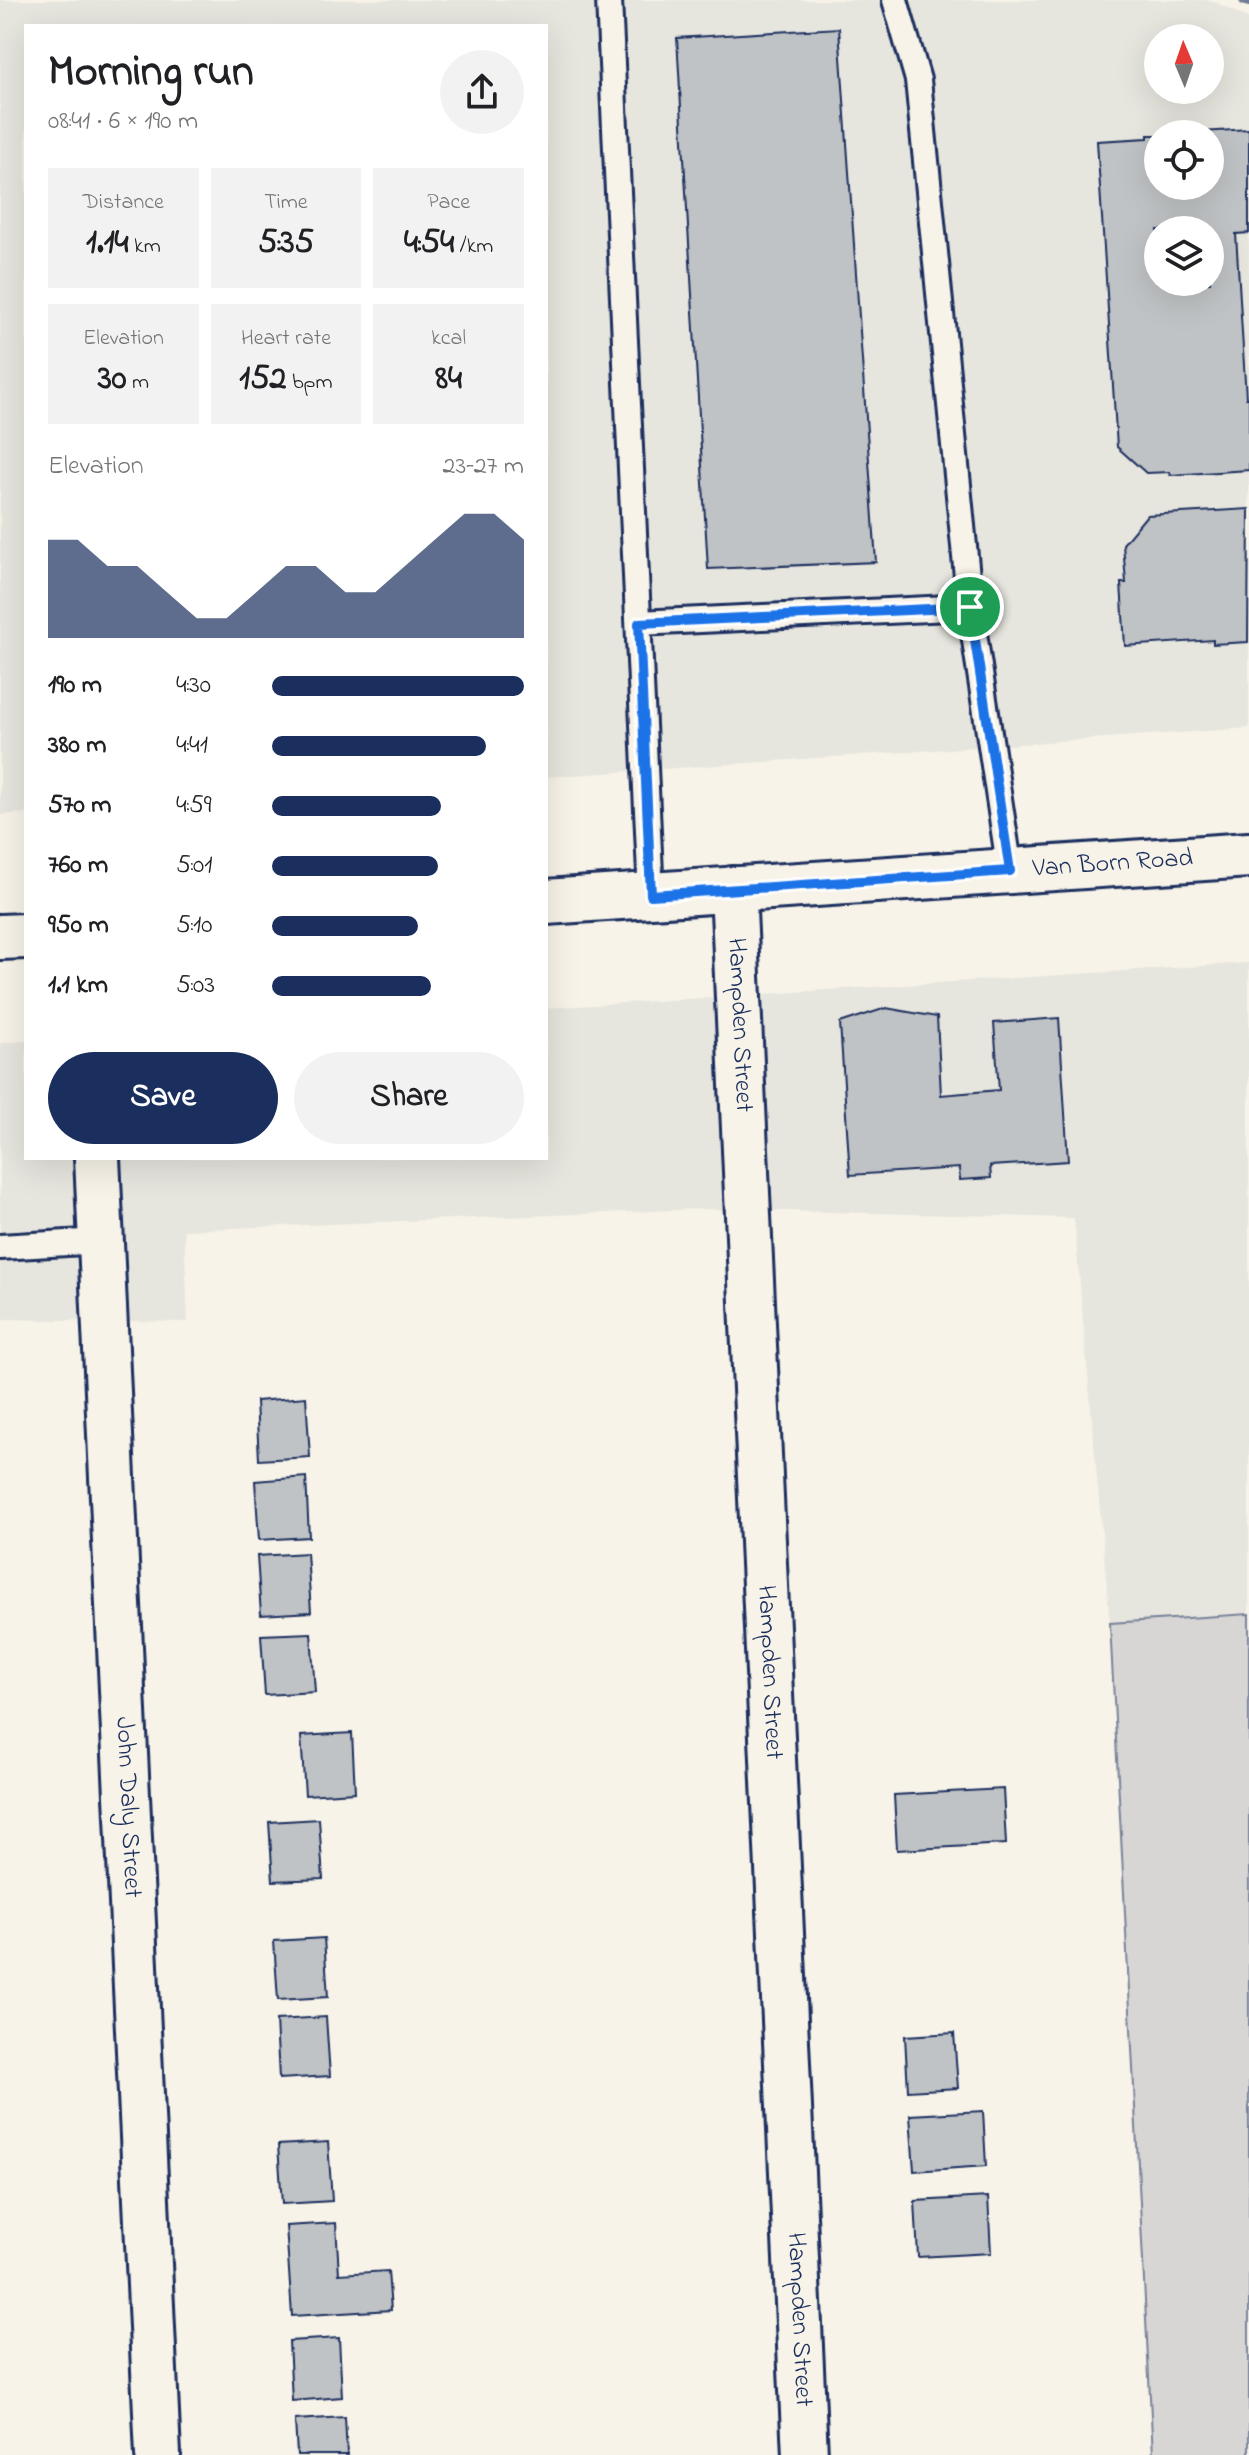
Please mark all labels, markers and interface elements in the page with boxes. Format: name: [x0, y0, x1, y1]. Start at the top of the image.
north arrow: [1144, 24, 1224, 104]
map controls: [1144, 24, 1224, 296]
text: Morning run: [48, 41, 254, 105]
button: share: [440, 50, 524, 134]
text: 08:41 · 6 × 190 m: [48, 103, 198, 141]
button: locate: [1144, 120, 1224, 200]
text: Distance: [83, 187, 164, 219]
text: Time: [264, 187, 308, 219]
text: Pace: [427, 187, 470, 219]
button: layers: [1144, 216, 1224, 296]
text: 1.14: [86, 219, 129, 269]
text: 5:35: [258, 219, 314, 269]
text: 4:54: [404, 219, 454, 269]
text: km: [129, 231, 161, 263]
text: /km: [454, 231, 493, 263]
text: Elevation: [83, 323, 164, 355]
text: Heart rate: [241, 323, 331, 355]
text: kcal: [431, 323, 466, 355]
text: 30: [98, 355, 126, 405]
text: 152: [239, 355, 287, 405]
text: 84: [435, 355, 462, 405]
text: m: [126, 367, 149, 399]
text: bpm: [287, 367, 333, 399]
text: Elevation: [48, 448, 144, 486]
text: 23–27 m: [443, 448, 524, 486]
pin: [936, 573, 1004, 641]
icon: arrive: [948, 585, 992, 629]
text: 190 m: [48, 667, 102, 705]
text: 4:30: [176, 667, 211, 705]
text: 380 m: [48, 727, 106, 765]
text: 4:41: [176, 727, 208, 765]
text: 570 m: [48, 787, 112, 825]
text: 4:59: [176, 787, 212, 825]
street label: Van Born Road: [1030, 840, 1195, 888]
text: 760 m: [48, 847, 108, 885]
text: 5:01: [176, 847, 213, 885]
text: 950 m: [48, 907, 109, 945]
text: 5:10: [176, 907, 213, 945]
street label: Hampden Street: [716, 937, 762, 1113]
text: 1.1 km: [48, 967, 108, 1005]
text: 5:03: [176, 967, 215, 1005]
button: Save: [48, 1052, 278, 1144]
button: Share: [294, 1052, 524, 1144]
street label: Hampden Street: [746, 1584, 792, 1761]
street label: John Daly Street: [104, 1716, 151, 1899]
street label: Hampden Street: [776, 2231, 822, 2408]

